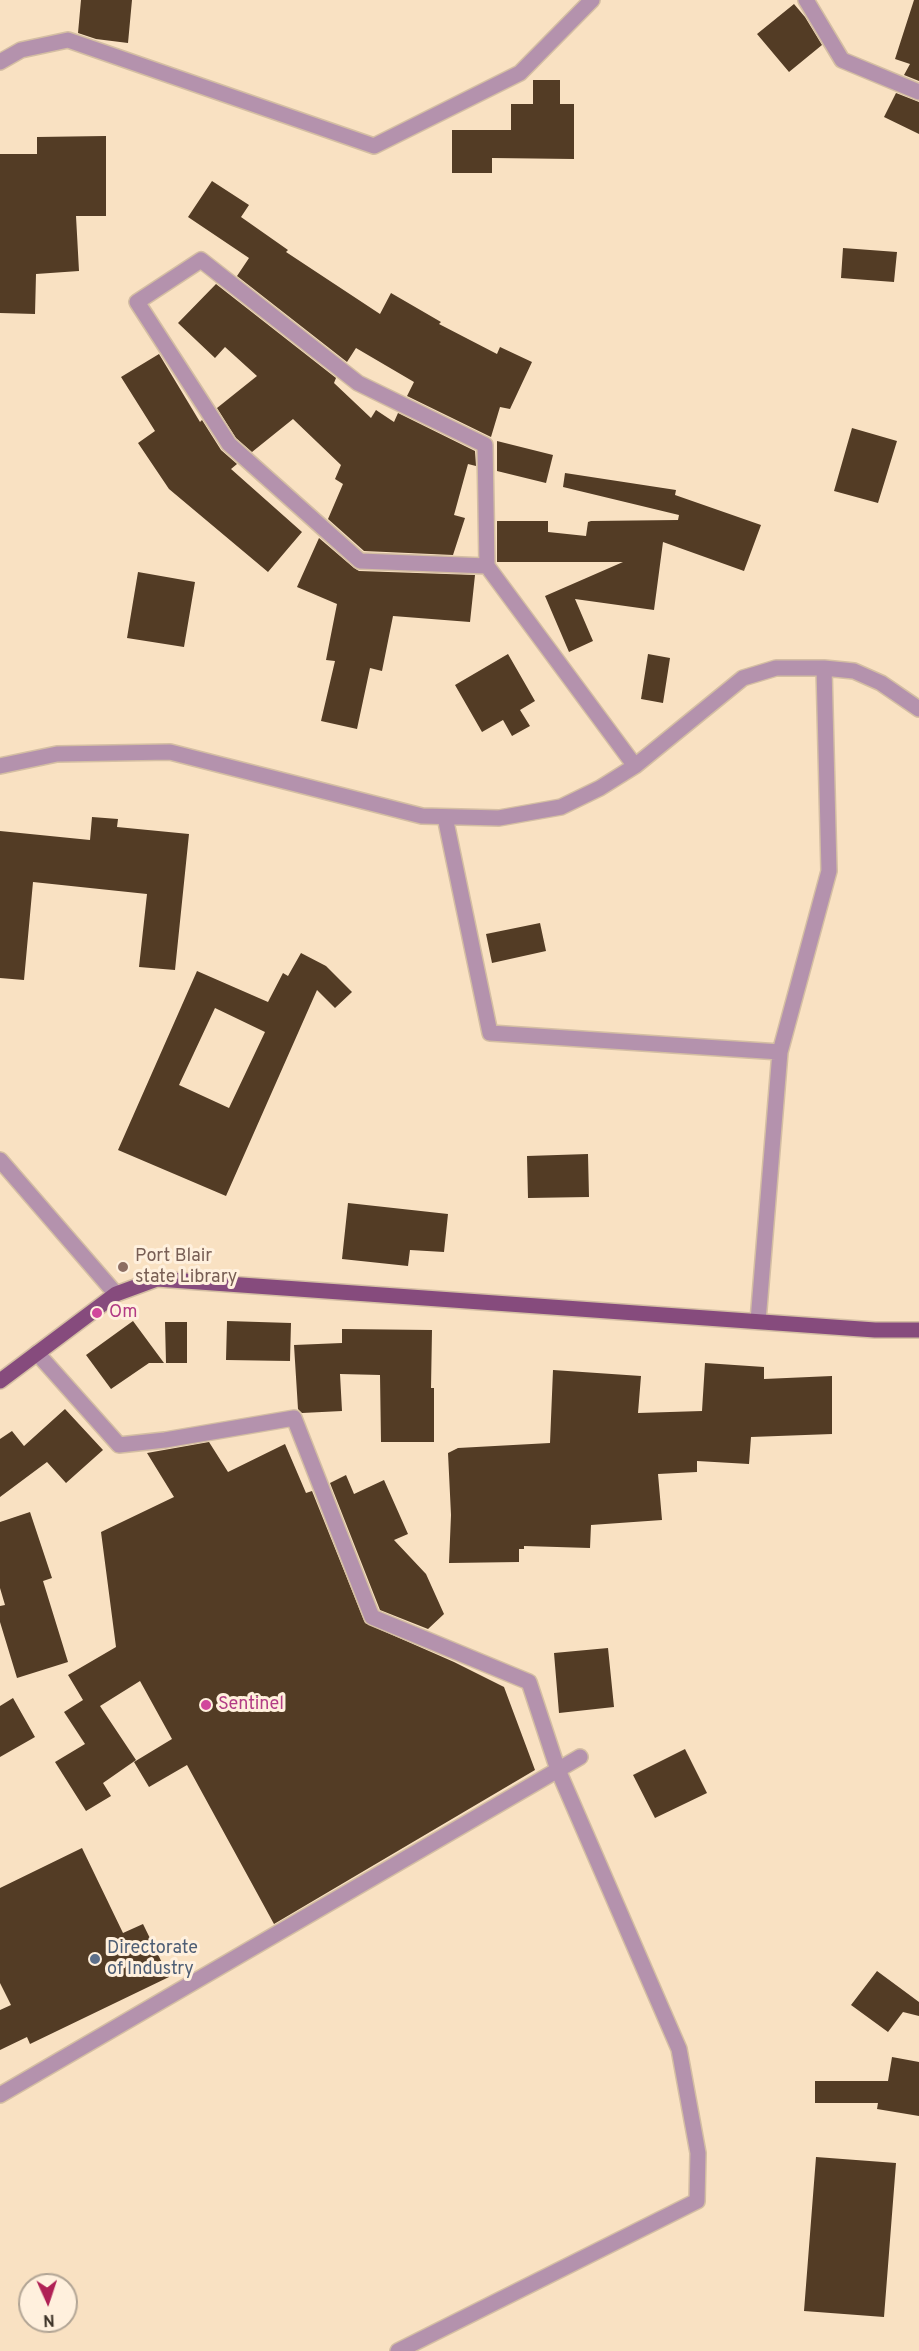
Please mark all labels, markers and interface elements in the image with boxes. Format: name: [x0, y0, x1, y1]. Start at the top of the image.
place label: Port Blair state Library: [135, 1246, 237, 1288]
marker: Port Blair state Library: [116, 1260, 130, 1274]
place label: Om: [109, 1302, 137, 1324]
marker: Om: [90, 1306, 104, 1320]
place label: Sentinel: [218, 1694, 284, 1716]
marker: Sentinel: [199, 1698, 213, 1712]
place label: Directorate of Industry: [107, 1938, 198, 1980]
marker: Directorate of Industry: [88, 1952, 102, 1966]
north arrow: [18, 2273, 78, 2333]
text: N: [43, 2309, 55, 2329]

